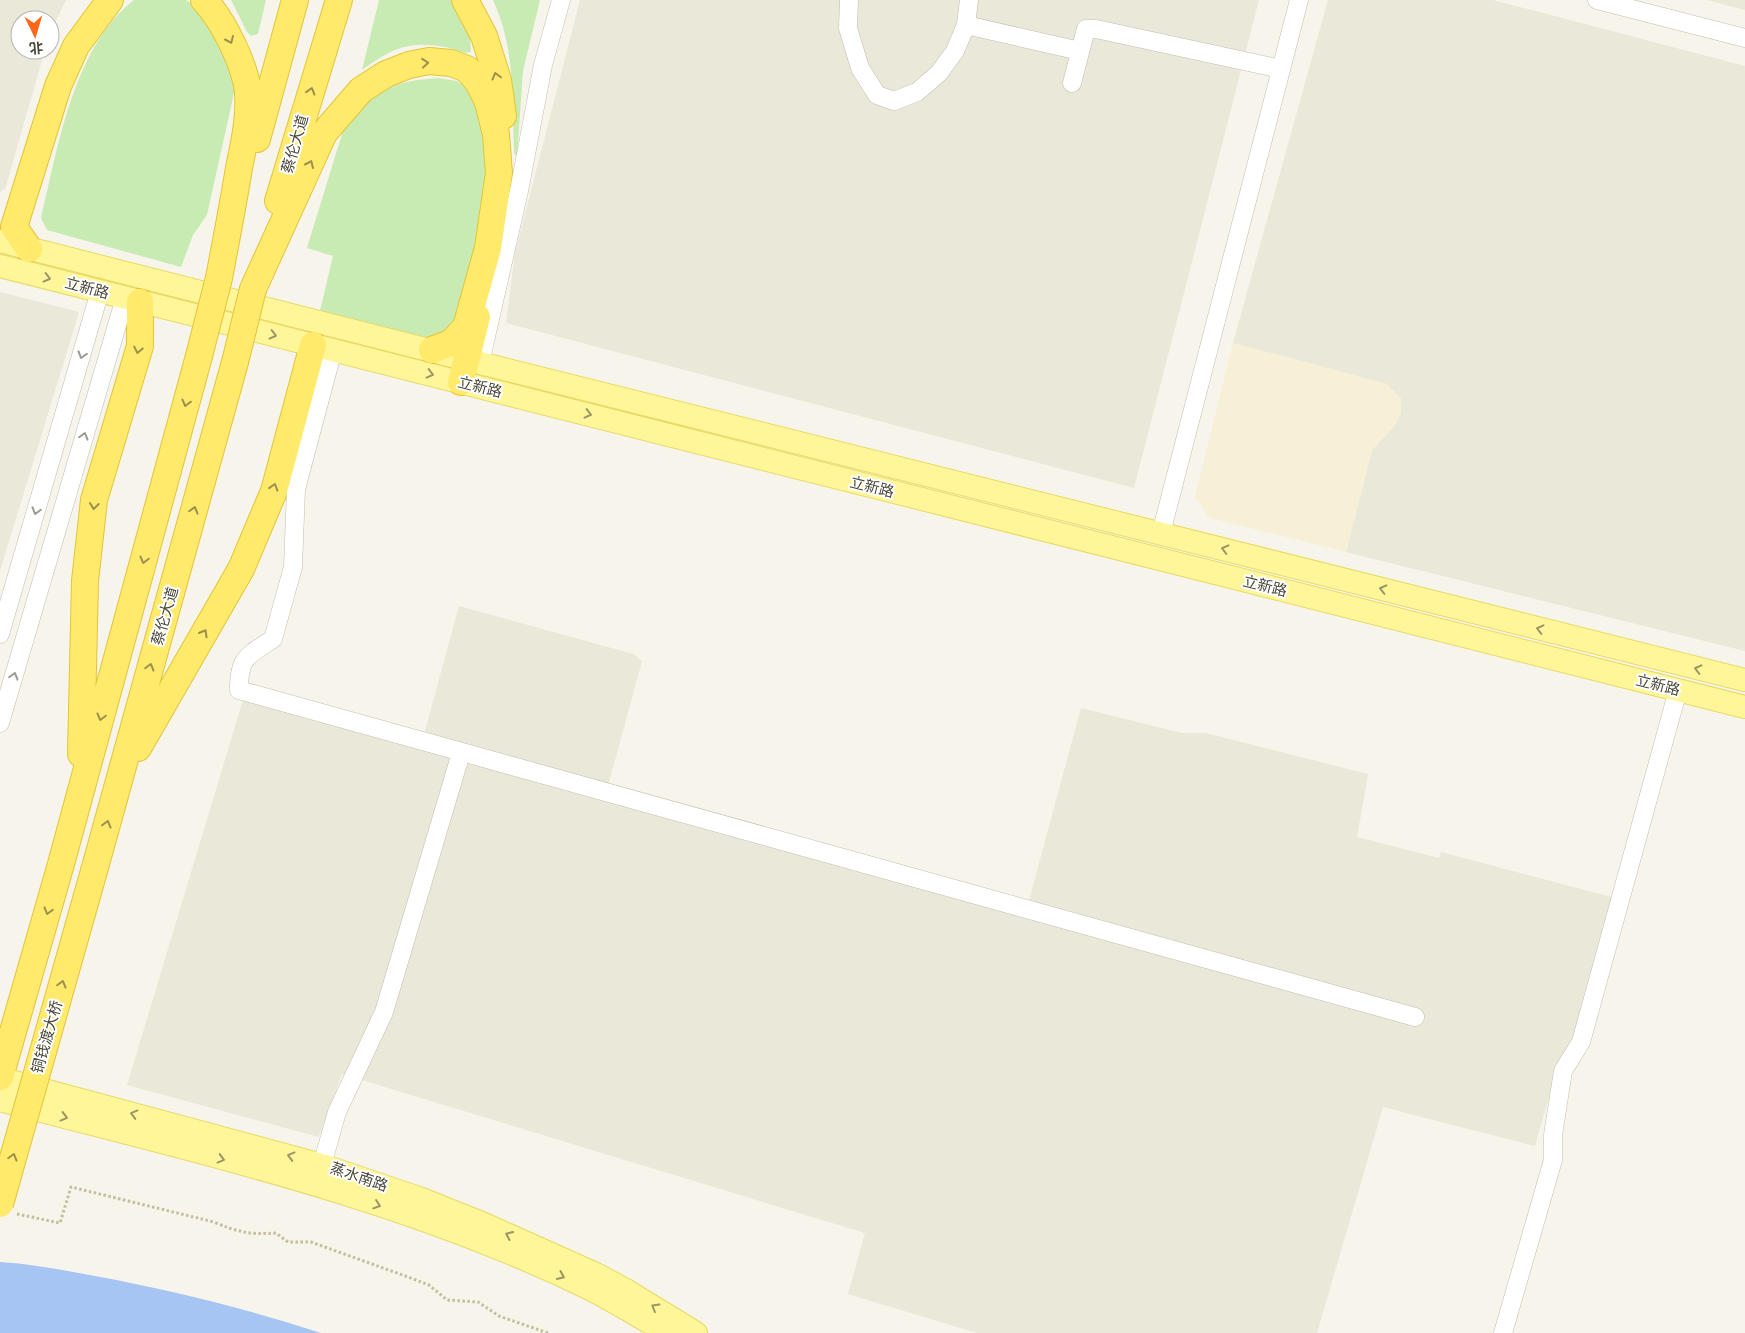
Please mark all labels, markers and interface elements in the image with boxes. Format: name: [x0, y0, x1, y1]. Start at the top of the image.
north arrow: [10, 10, 60, 60]
one-way arrow: [224, 35, 235, 44]
text: 北: [28, 38, 44, 57]
one-way arrow: [422, 57, 430, 68]
one-way arrow: [492, 73, 502, 81]
one-way arrow: [306, 87, 316, 95]
street label: 蔡伦大道: [278, 113, 312, 175]
one-way arrow: [303, 160, 314, 169]
one-way arrow: [43, 272, 52, 283]
street label: 立新路: [63, 273, 111, 303]
one-way arrow: [268, 329, 276, 339]
one-way arrow: [133, 346, 144, 355]
one-way arrow: [77, 350, 87, 359]
one-way arrow: [426, 368, 435, 379]
street label: 立新路: [456, 373, 504, 401]
one-way arrow: [181, 398, 192, 407]
one-way arrow: [583, 408, 592, 419]
one-way arrow: [79, 432, 89, 441]
street label: 立新路: [848, 473, 896, 501]
one-way arrow: [269, 483, 279, 491]
one-way arrow: [89, 502, 99, 511]
one-way arrow: [188, 506, 199, 515]
one-way arrow: [31, 507, 42, 515]
one-way arrow: [1221, 544, 1230, 555]
one-way arrow: [139, 555, 149, 563]
street label: 立新路: [1241, 572, 1289, 600]
one-way arrow: [1378, 584, 1387, 595]
street label: 蔡伦大道: [148, 585, 182, 647]
one-way arrow: [1536, 624, 1545, 635]
one-way arrow: [198, 629, 208, 638]
one-way arrow: [145, 663, 155, 672]
one-way arrow: [1694, 664, 1702, 674]
street label: 立新路: [1634, 671, 1682, 699]
one-way arrow: [8, 672, 18, 681]
one-way arrow: [96, 712, 107, 721]
one-way arrow: [101, 819, 112, 828]
one-way arrow: [43, 906, 53, 914]
one-way arrow: [56, 979, 67, 988]
street label: 铜钱渡大桥: [28, 998, 66, 1076]
one-way arrow: [130, 1110, 138, 1120]
one-way arrow: [60, 1111, 68, 1122]
one-way arrow: [287, 1152, 295, 1162]
one-way arrow: [8, 1153, 18, 1162]
one-way arrow: [217, 1153, 225, 1164]
street label: 蒸水南路: [328, 1159, 390, 1195]
one-way arrow: [372, 1199, 381, 1209]
one-way arrow: [505, 1231, 514, 1242]
one-way arrow: [556, 1270, 565, 1281]
one-way arrow: [651, 1304, 660, 1314]

